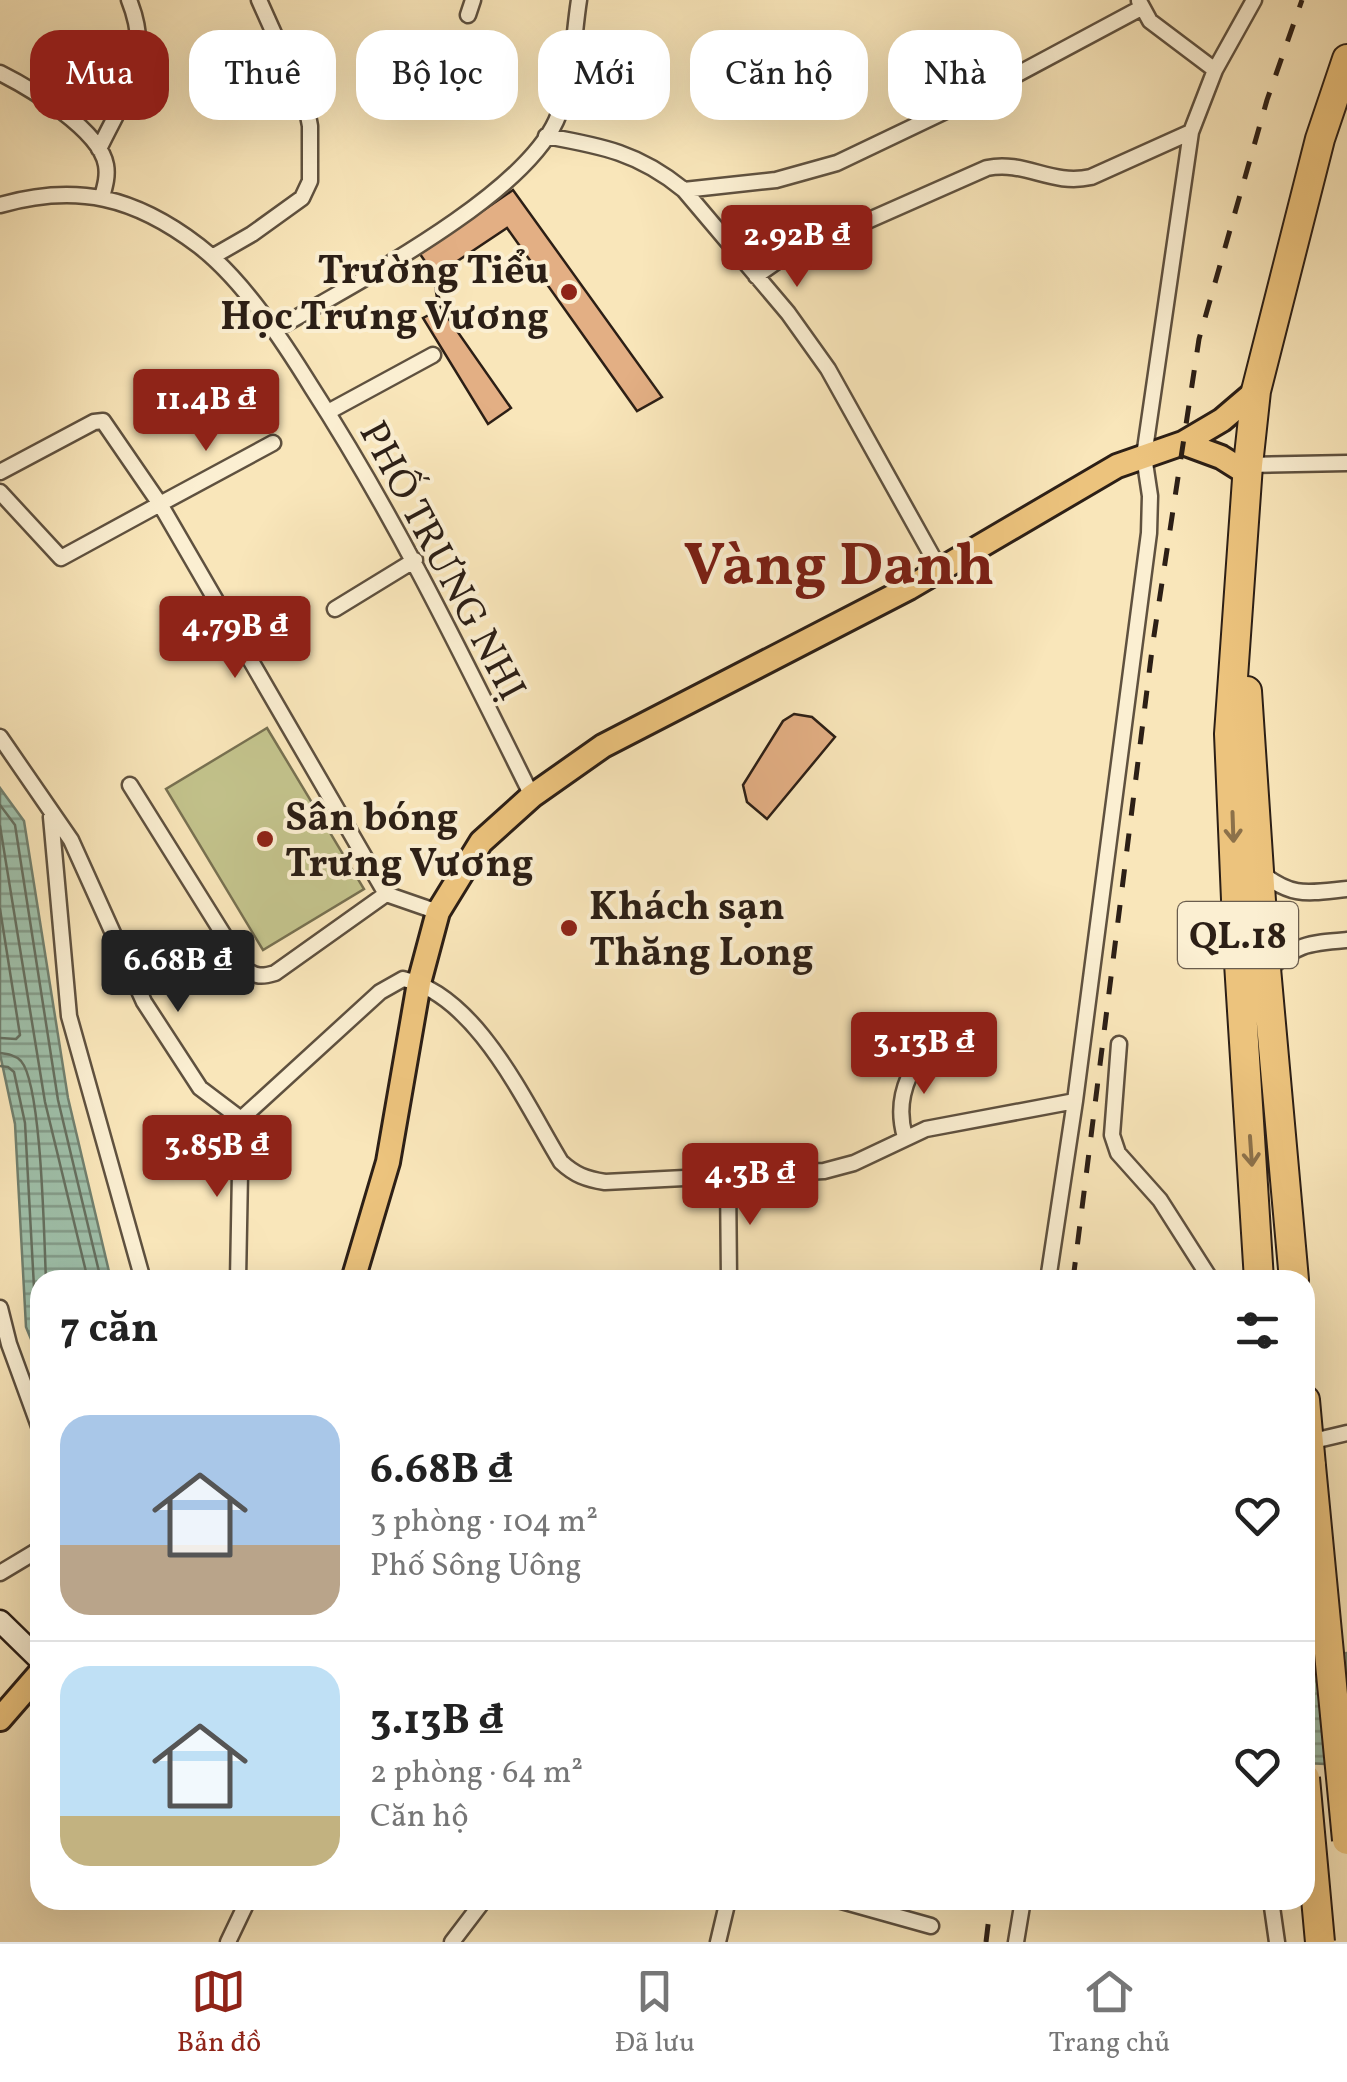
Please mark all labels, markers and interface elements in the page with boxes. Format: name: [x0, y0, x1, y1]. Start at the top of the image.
chip: Mua: [30, 30, 169, 120]
chip: Thuê: [189, 30, 336, 120]
chip: Bộ lọc: [356, 30, 518, 120]
chip: Mới: [538, 30, 670, 120]
chip: Căn hộ: [690, 30, 868, 120]
chip: Nhà: [888, 30, 1022, 120]
pin: 2.92B ₫: [705, 205, 889, 290]
text: 2.92B ₫: [743, 215, 851, 259]
place label: Trường Tiểu Học Trưng Vương: [220, 245, 549, 347]
marker: Trường Tiểu Học Trưng Vương: [558, 281, 580, 303]
pin: 11.4B ₫: [114, 369, 298, 454]
text: 11.4B ₫: [155, 379, 257, 423]
street label: PHỐ TRƯNG NHỊ: [343, 411, 540, 712]
district label: Vàng Danh: [684, 527, 994, 610]
pin: 4.79B ₫: [143, 596, 327, 681]
text: 4.79B ₫: [181, 606, 289, 650]
place label: Sân bóng Trưng Vương: [285, 792, 534, 894]
one-way arrow: [1224, 810, 1243, 842]
marker: Sân bóng Trưng Vương: [254, 828, 276, 850]
place label: Khách sạn Thăng Long: [589, 881, 814, 983]
road number: QL.18: [1178, 902, 1298, 968]
marker: Khách sạn Thăng Long: [558, 917, 580, 939]
pin: 6.68B ₫: [86, 930, 270, 1015]
text: 6.68B ₫: [124, 940, 233, 984]
pin: 3.13B ₫: [832, 1012, 1016, 1097]
text: 3.13B ₫: [873, 1022, 975, 1066]
pin: 3.85B ₫: [125, 1115, 309, 1200]
text: 3.85B ₫: [165, 1125, 269, 1169]
one-way arrow: [1242, 1134, 1261, 1167]
pin: 4.3B ₫: [669, 1143, 831, 1228]
text: 4.3B ₫: [704, 1153, 796, 1197]
text: 7 căn: [60, 1301, 159, 1360]
icon: filters: [1230, 1303, 1285, 1358]
text: 6.68B ₫: [370, 1442, 513, 1501]
icon: home: [140, 1455, 260, 1575]
icon: heart: [1230, 1488, 1285, 1543]
text: 3 phòng · 104 m²: [370, 1501, 598, 1545]
text: Phố Sông Uông: [370, 1545, 582, 1589]
text: 3.13B ₫: [370, 1693, 504, 1752]
icon: home: [140, 1706, 260, 1826]
icon: heart: [1230, 1739, 1285, 1794]
text: 2 phòng · 64 m²: [370, 1752, 583, 1796]
text: Căn hộ: [370, 1796, 468, 1840]
tab: Bản đồ: [177, 1964, 261, 2063]
tab: Đã lưu: [615, 1964, 695, 2063]
tab: Trang chủ: [1048, 1964, 1170, 2063]

